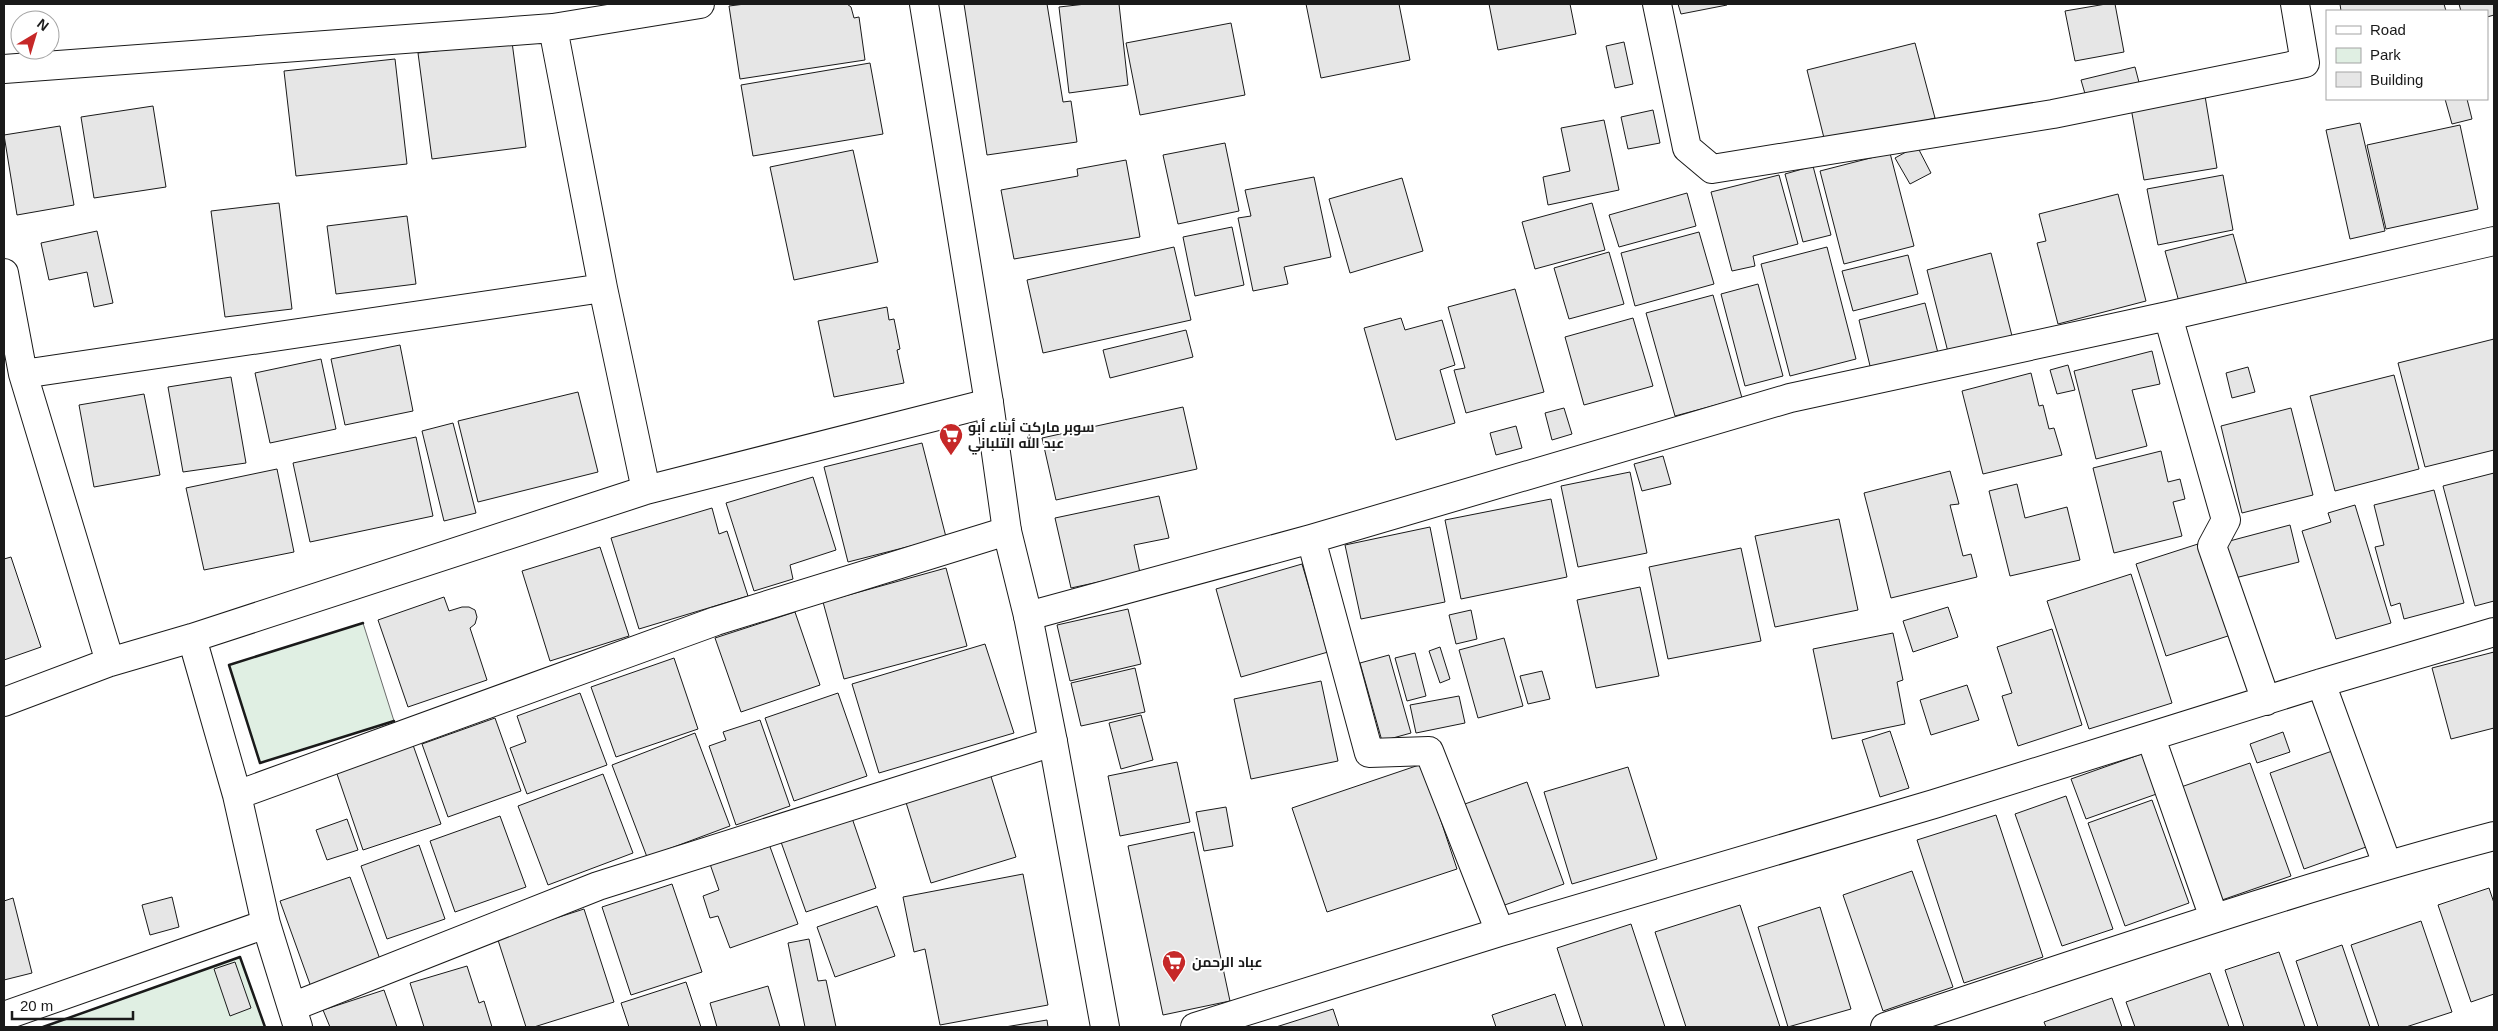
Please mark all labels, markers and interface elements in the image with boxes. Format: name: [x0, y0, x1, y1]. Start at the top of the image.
north arrow: [10, 10, 60, 60]
legend: [2326, 10, 2488, 100]
text: N: [34, 15, 52, 34]
text: Road: [2370, 21, 2406, 38]
text: Park: [2370, 46, 2401, 63]
text: Building: [2370, 71, 2423, 88]
place label: سوبر ماركت أبناء أبو عبد الله التلباني: [968, 418, 1094, 455]
supermarket icon: سوبر ماركت أبناء أبو عبد الله التلباني: [938, 422, 964, 456]
supermarket icon: عباد الرحمن: [1161, 949, 1187, 983]
place label: عباد الرحمن: [1192, 954, 1262, 971]
scale bar: [12, 988, 134, 1020]
text: 20 m: [20, 997, 53, 1014]

